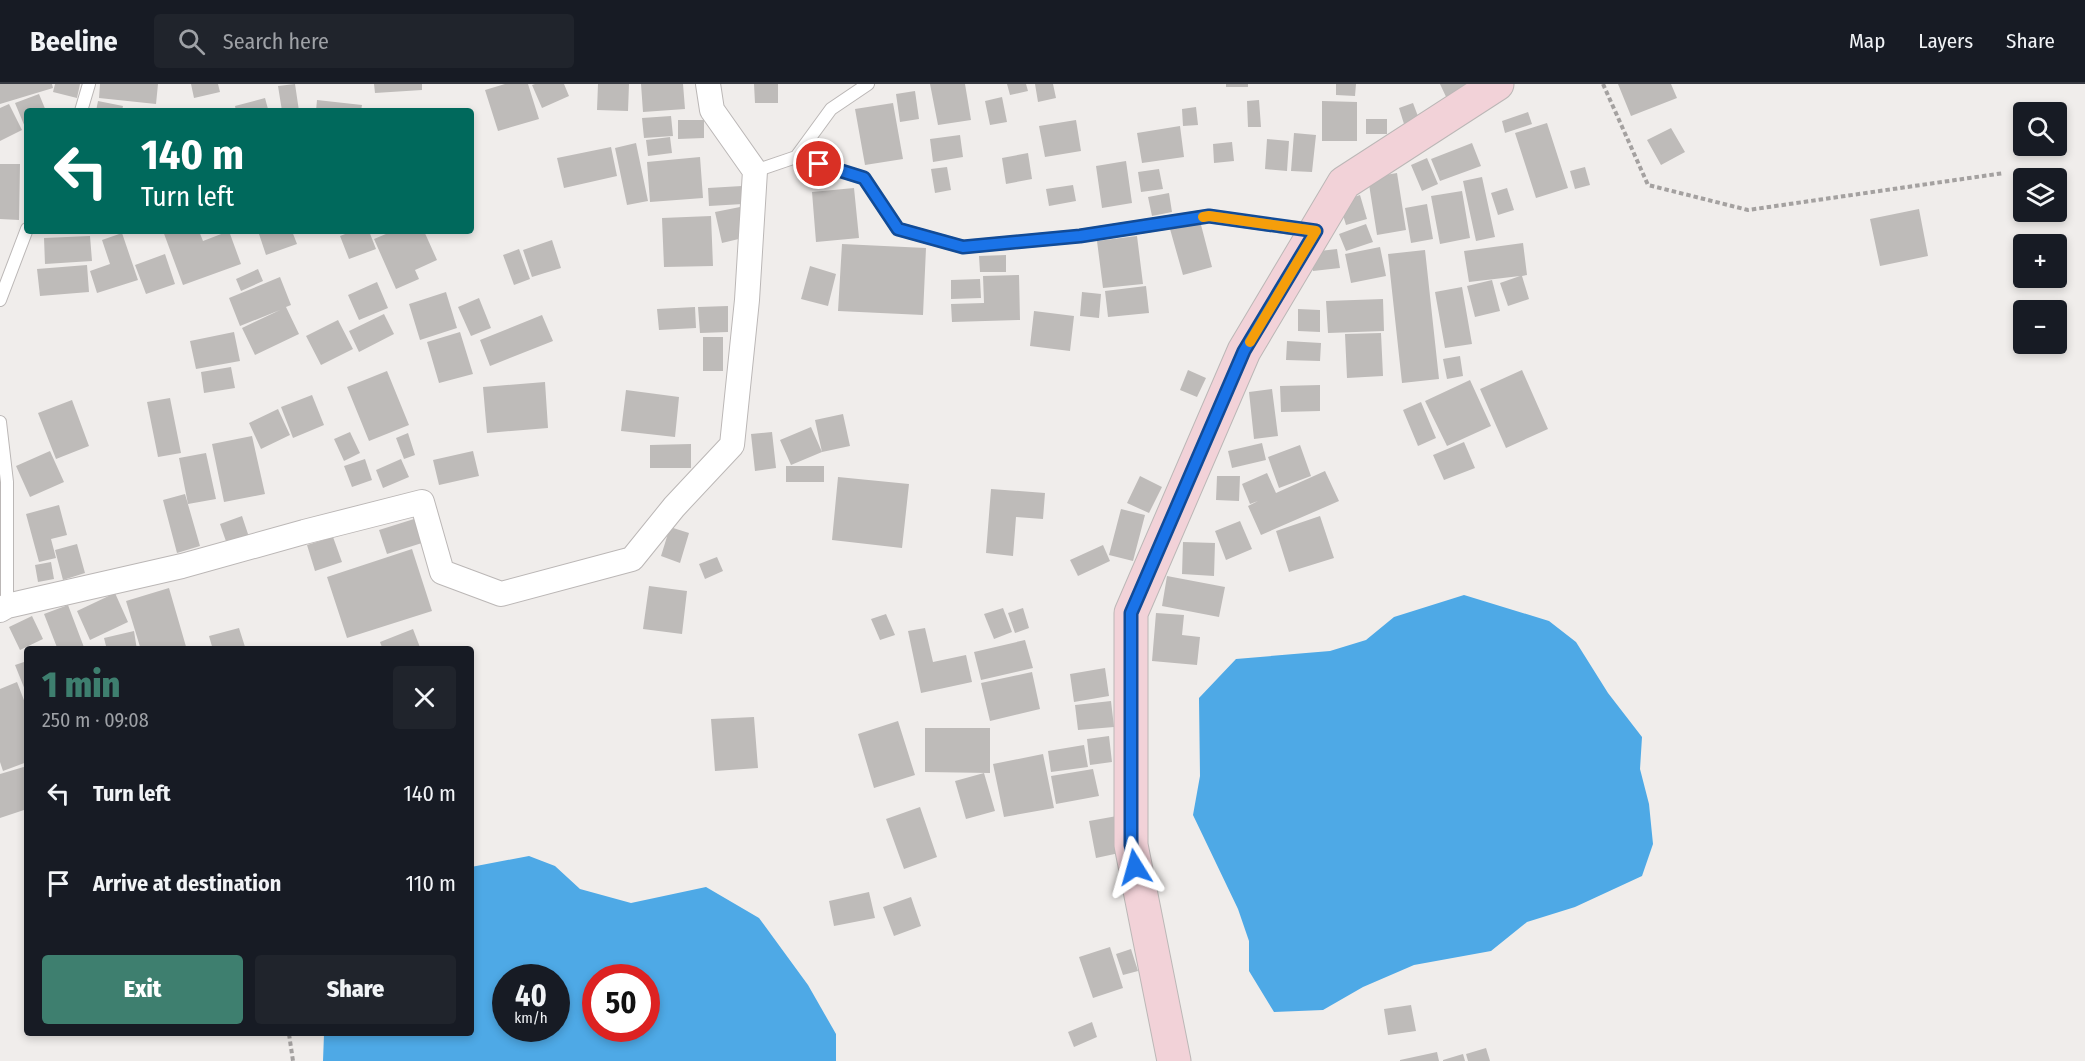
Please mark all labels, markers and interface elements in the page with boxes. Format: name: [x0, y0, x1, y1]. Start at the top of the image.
search box: [154, 14, 574, 68]
text: Beeline: [30, 25, 118, 58]
icon: search: [175, 25, 208, 58]
text: Search here: [223, 28, 329, 55]
text: Map: [1849, 28, 1885, 54]
text: Layers: [1918, 28, 1973, 54]
text: Share: [2006, 28, 2055, 54]
map controls: [2013, 102, 2067, 354]
button: search: [2013, 102, 2067, 156]
text: 140 m: [141, 130, 244, 180]
icon: left: [42, 132, 120, 210]
pin: [793, 138, 844, 189]
icon: arrive: [802, 147, 835, 180]
button: layers: [2013, 168, 2067, 222]
text: Turn left: [141, 181, 234, 213]
button: +: [2013, 234, 2067, 288]
button: −: [2013, 300, 2067, 354]
text: 1 min: [42, 663, 120, 707]
button: close: [393, 666, 456, 729]
text: 250 m · 09:08: [42, 708, 149, 732]
icon: left: [42, 777, 75, 810]
text: Turn left: [93, 780, 171, 807]
text: 140 m: [403, 780, 456, 807]
position arrow: [1103, 835, 1167, 899]
icon: arrive: [42, 867, 75, 900]
text: Arrive at destination: [93, 870, 281, 897]
text: 110 m: [406, 870, 456, 897]
button: Exit: [42, 955, 243, 1024]
button: Share: [255, 955, 456, 1024]
speed limit sign: 50: [582, 964, 660, 1042]
text: 40: [515, 978, 547, 1014]
text: km/h: [514, 1009, 548, 1027]

